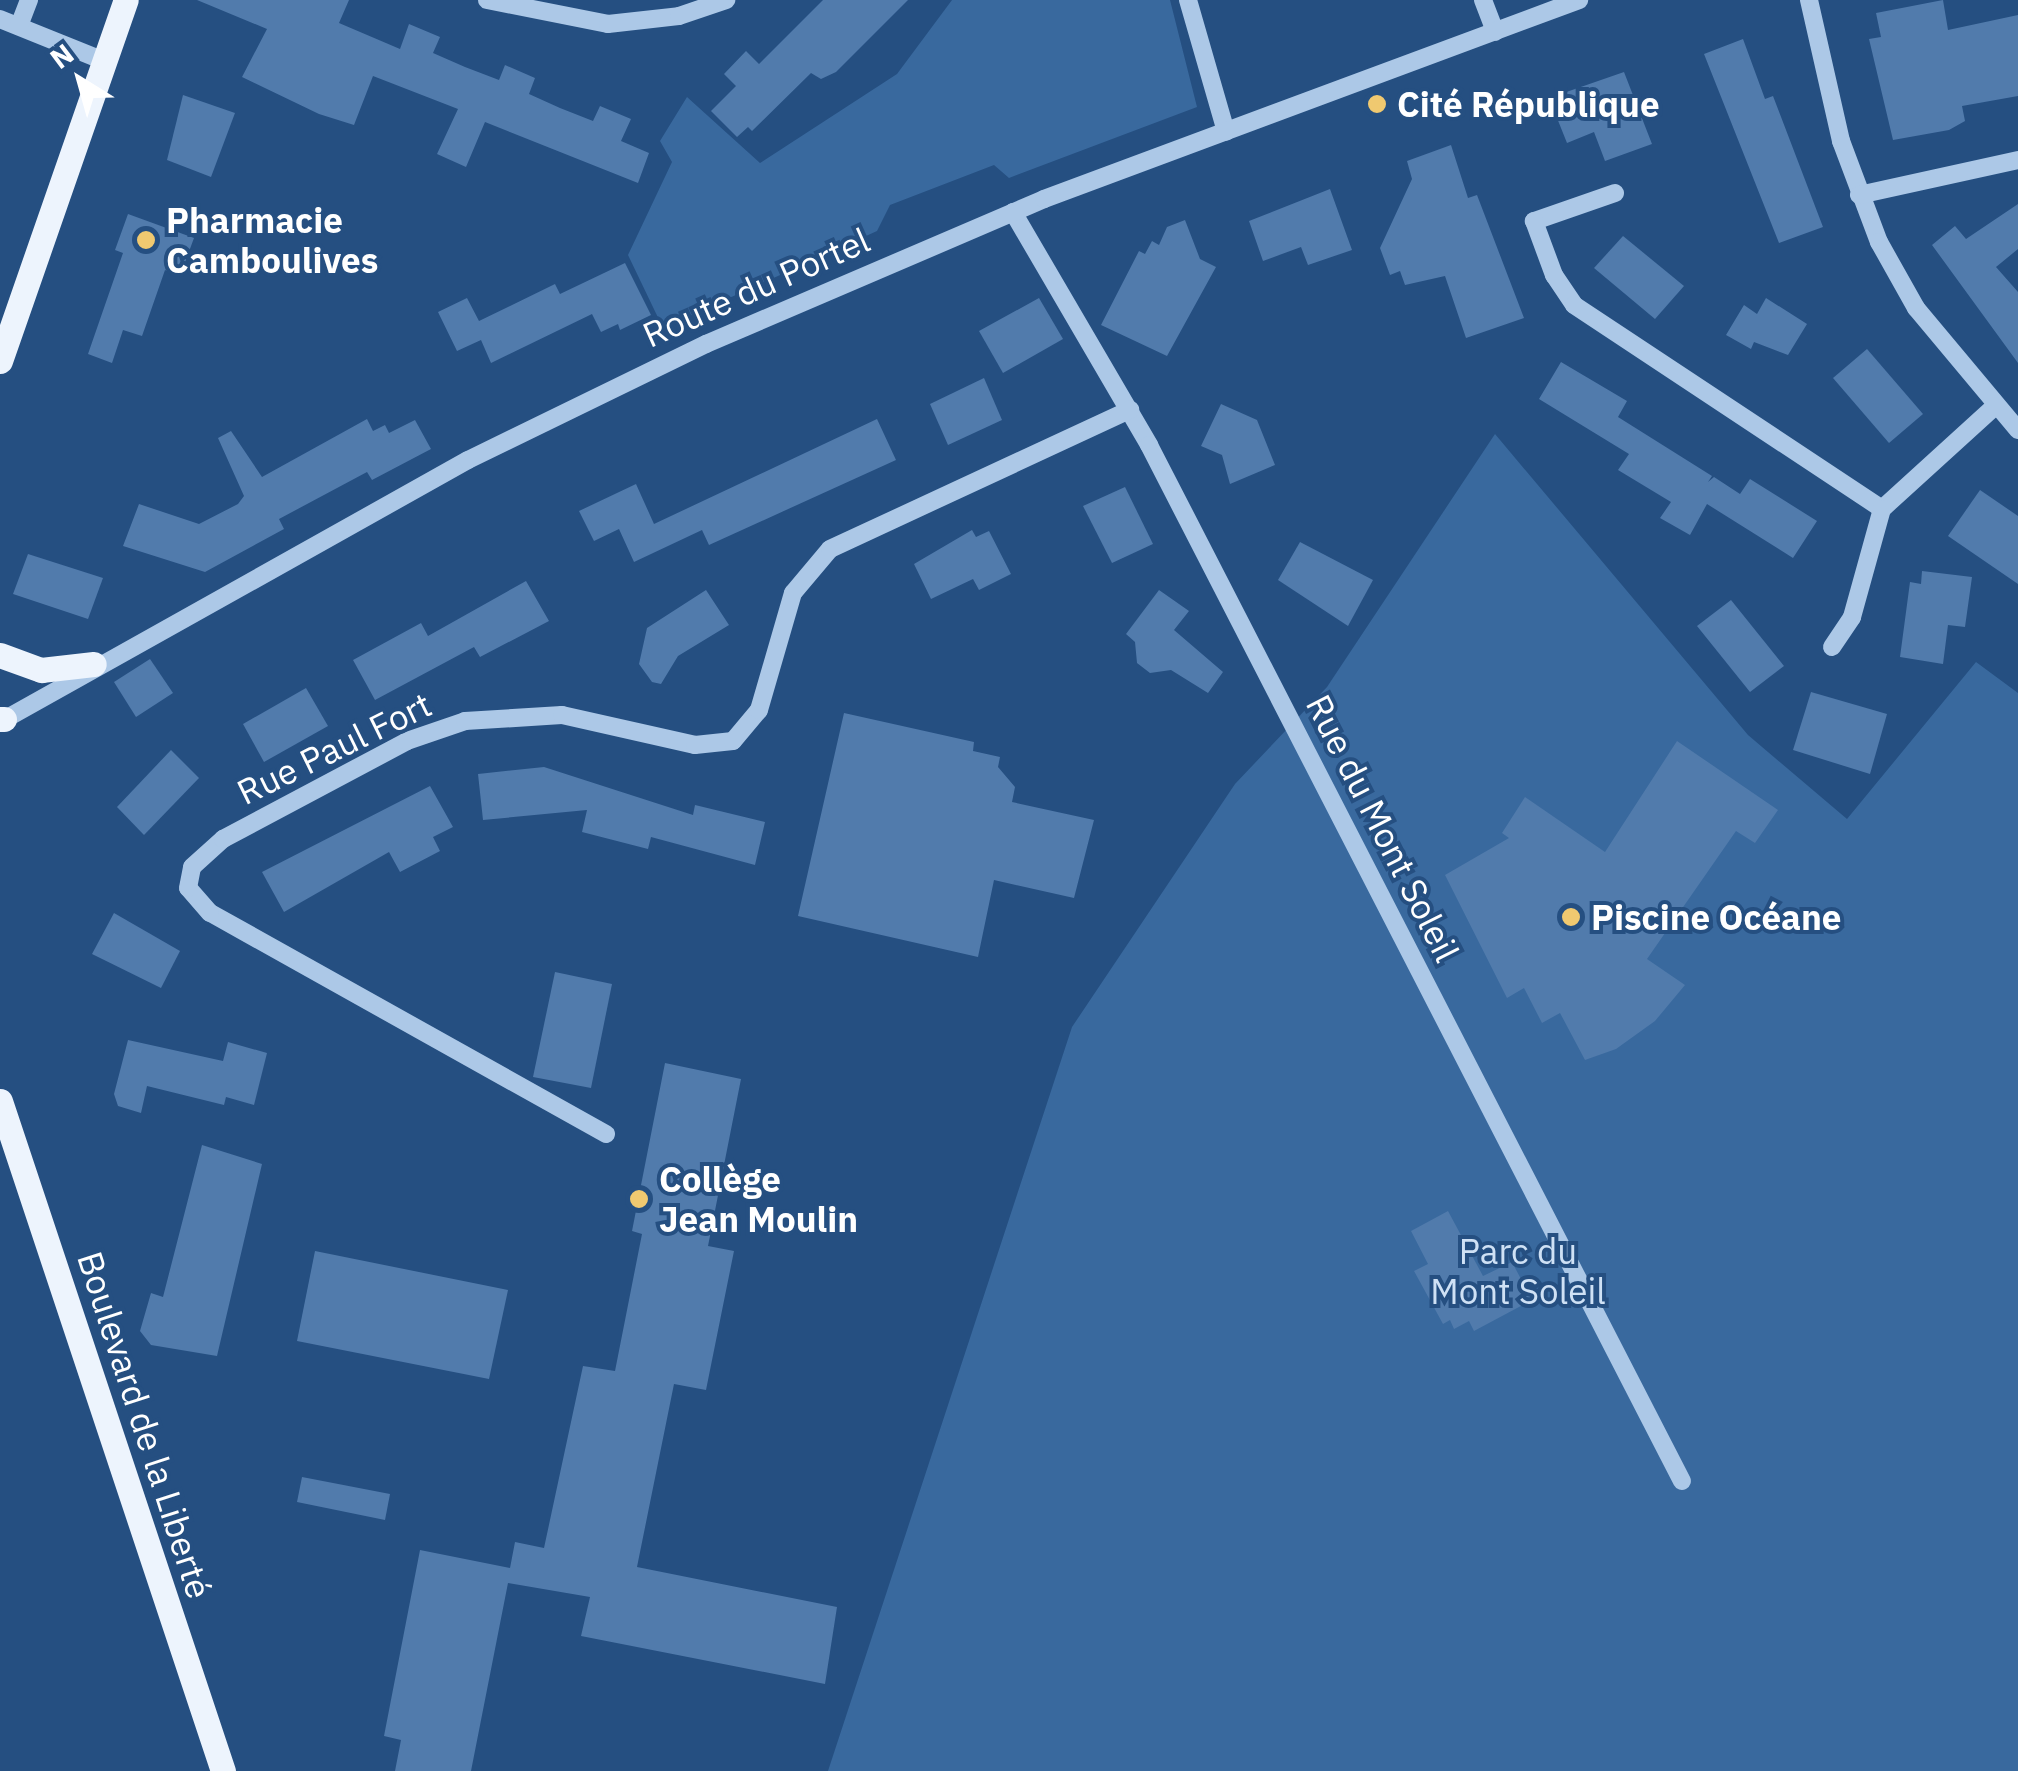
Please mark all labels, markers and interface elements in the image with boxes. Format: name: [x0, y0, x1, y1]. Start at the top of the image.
north arrow: [30, 30, 130, 130]
text: N: [42, 35, 81, 77]
place label: Cité République: [1397, 83, 1660, 125]
marker: Cité République: [1366, 93, 1388, 115]
place label: Pharmacie Camboulives: [166, 199, 378, 281]
street label: Route du Portel: [636, 218, 876, 356]
marker: Pharmacie Camboulives: [135, 229, 157, 251]
street label: Rue Paul Fort: [230, 683, 438, 813]
street label: Rue du Mont Soleil: [1298, 688, 1468, 968]
place label: Piscine Océane: [1591, 896, 1842, 938]
marker: Piscine Océane: [1560, 906, 1582, 928]
place label: Collège Jean Moulin: [659, 1158, 858, 1240]
marker: Collège Jean Moulin: [628, 1188, 650, 1210]
park label: Parc du Mont Soleil: [1430, 1230, 1606, 1312]
street label: Boulevard de la Liberté: [69, 1246, 221, 1604]

